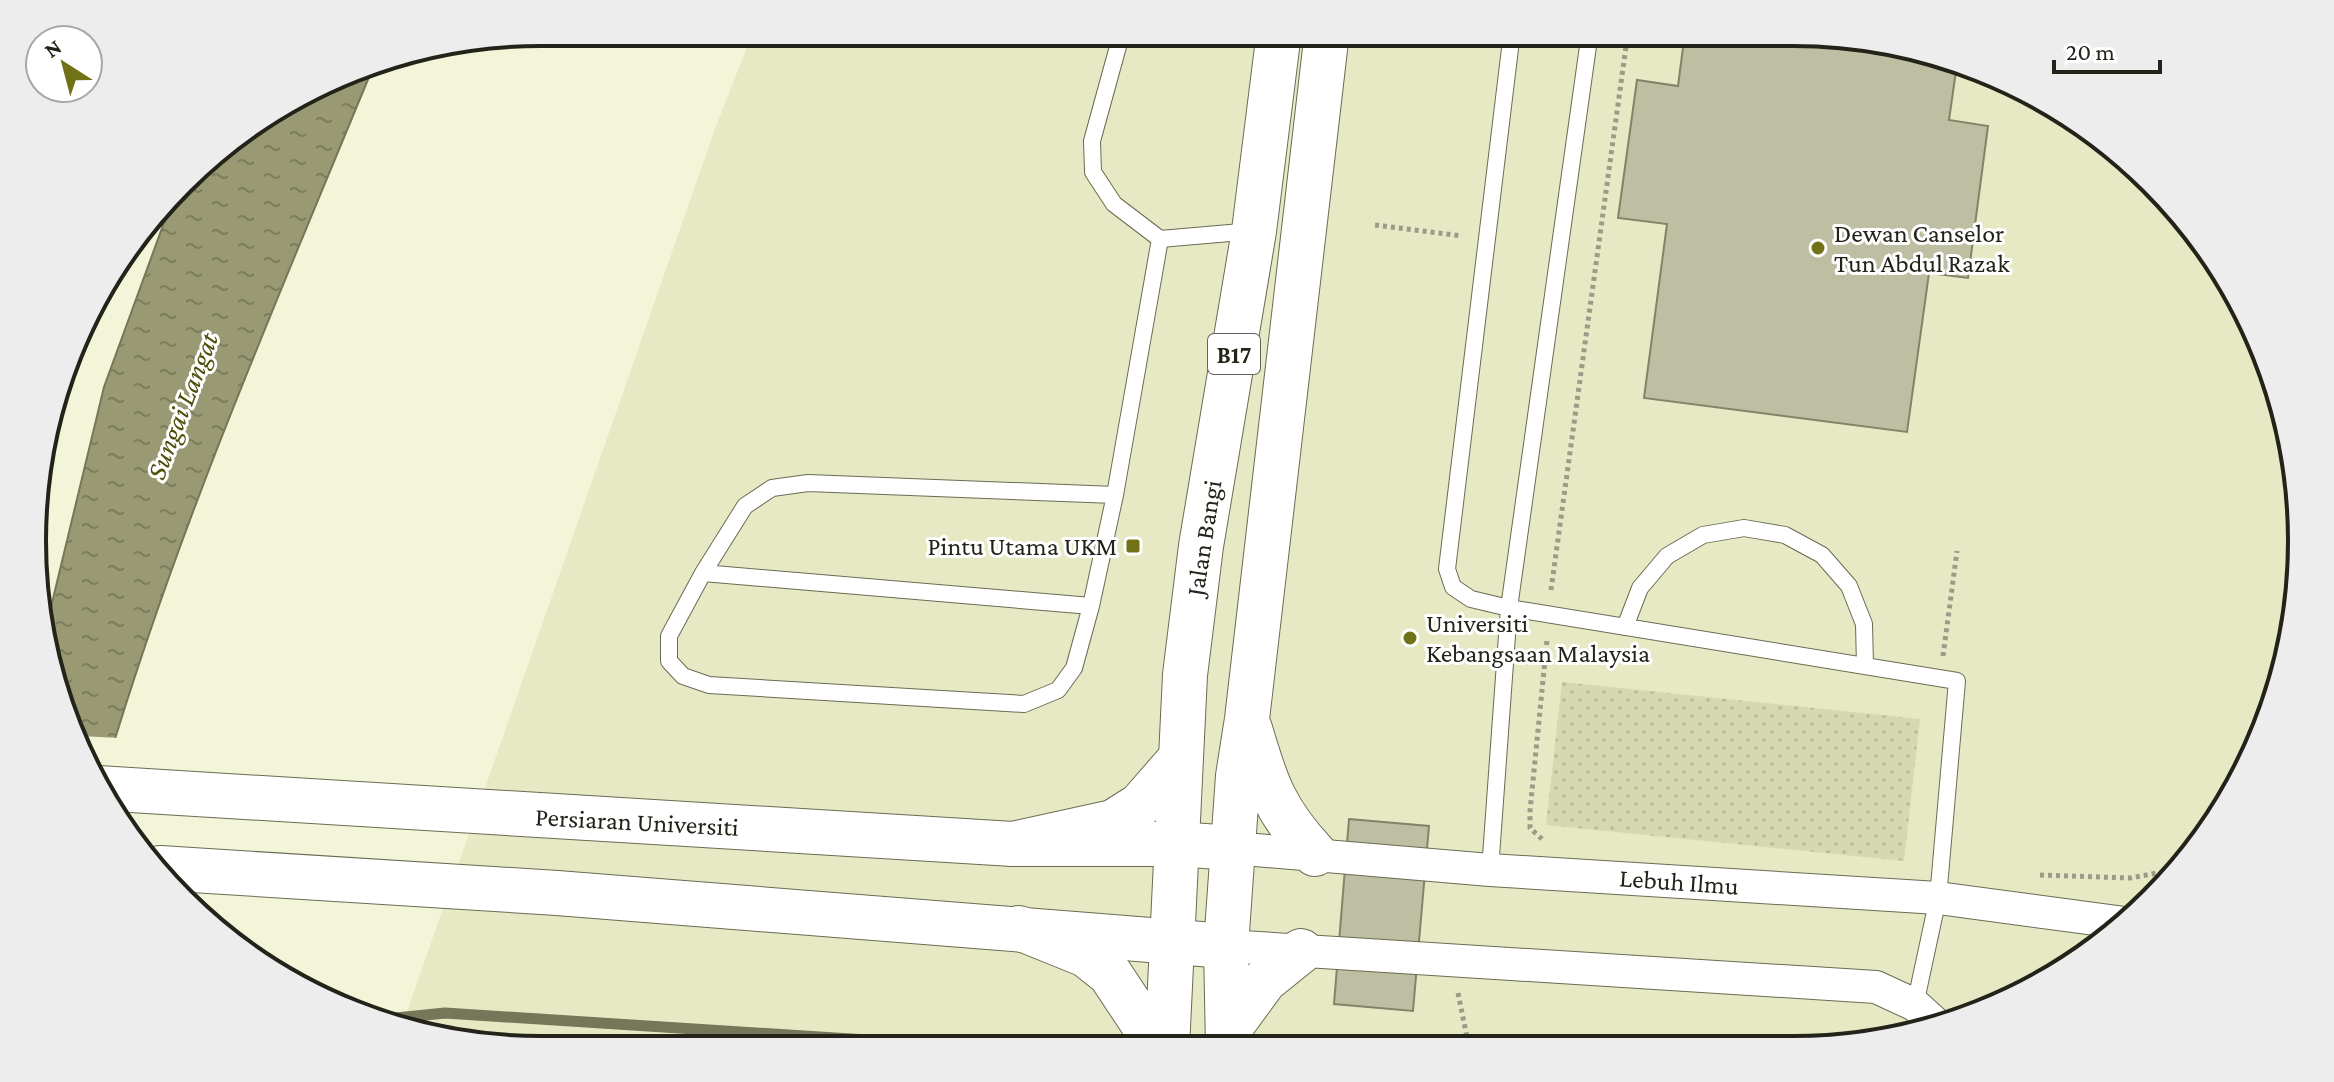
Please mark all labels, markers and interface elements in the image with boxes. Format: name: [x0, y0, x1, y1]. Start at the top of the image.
north arrow: [24, 24, 104, 104]
scale bar: [2054, 24, 2160, 74]
text: N: [39, 34, 66, 63]
text: 20 m: [2066, 38, 2115, 65]
place label: Dewan Canselor Tun Abdul Razak: [1834, 219, 2010, 278]
marker: Dewan Canselor Tun Abdul Razak: [1809, 239, 1827, 257]
water label: Sungai Langat: [140, 328, 224, 484]
road number: B17: [1208, 334, 1260, 374]
street label: Jalan Bangi: [1180, 478, 1228, 600]
place label: Pintu Utama UKM: [928, 532, 1117, 561]
marker: Pintu Utama UKM: [1124, 537, 1142, 555]
place label: Universiti Kebangsaan Malaysia: [1426, 609, 1650, 668]
marker: Universiti Kebangsaan Malaysia: [1401, 629, 1419, 647]
street label: Persiaran Universiti: [534, 802, 740, 842]
street label: Lebuh Ilmu: [1618, 863, 1740, 901]

